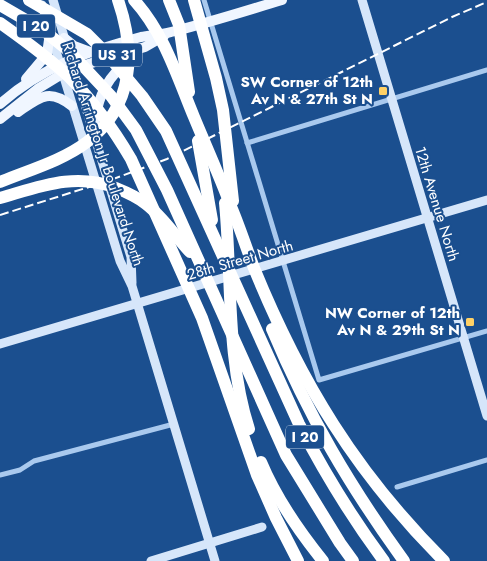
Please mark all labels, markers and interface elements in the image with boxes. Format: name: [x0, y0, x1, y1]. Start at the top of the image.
road number: I 20: [17, 15, 55, 38]
street label: Richard Arrington Jr Boulevard North: [56, 39, 150, 269]
road number: US 31: [92, 44, 142, 66]
place label: SW Corner of 12th Av N & 27th St N: [240, 71, 373, 110]
marker: SW Corner of 12th Av N & 27th St N: [377, 85, 389, 97]
street label: 12th Avenue North: [409, 144, 465, 264]
street label: 28th Street North: [184, 234, 296, 286]
place label: NW Corner of 12th Av N & 29th St N: [325, 302, 460, 341]
marker: NW Corner of 12th Av N & 29th St N: [464, 316, 476, 328]
road number: I 20: [286, 426, 324, 448]

